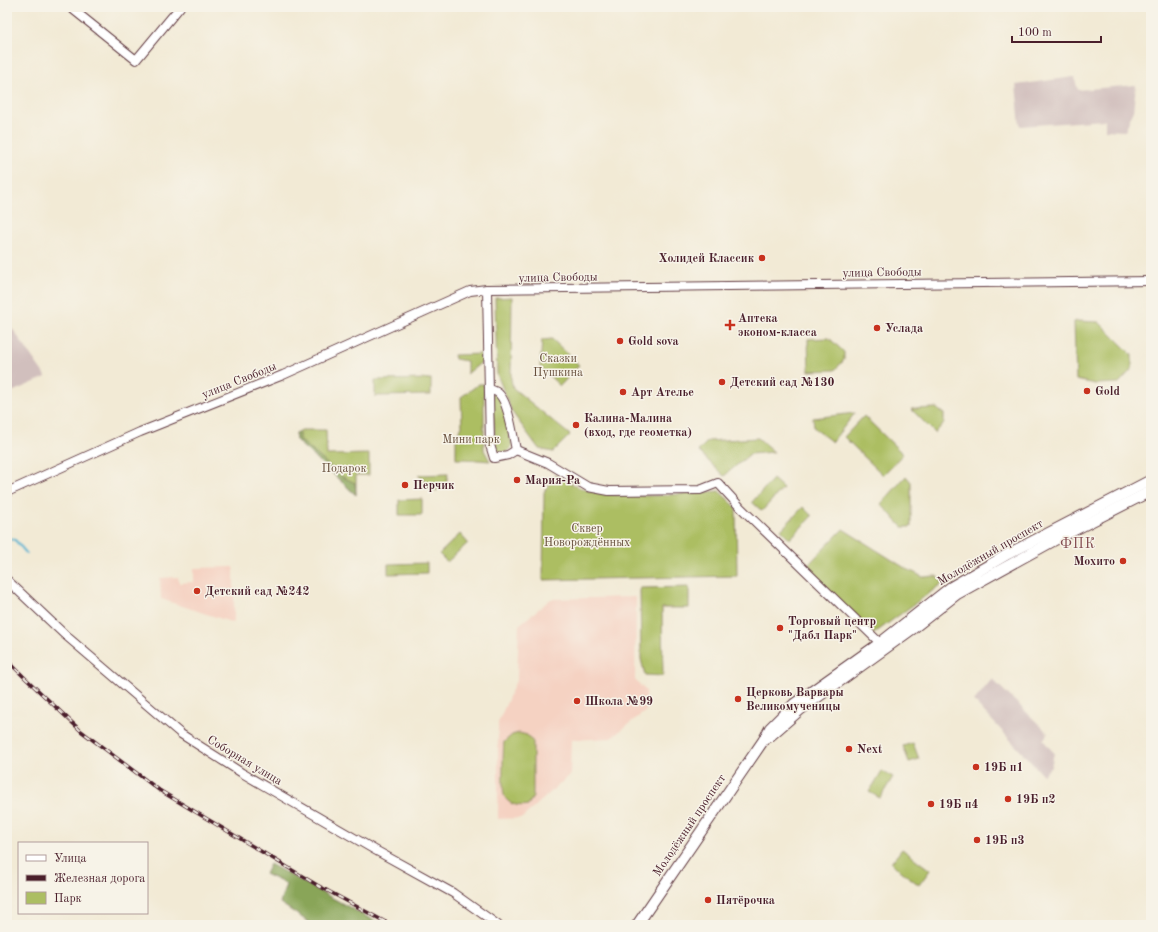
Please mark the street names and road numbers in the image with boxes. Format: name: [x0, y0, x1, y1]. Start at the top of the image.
street label: улица Свободы: [842, 266, 922, 280]
street label: улица Свободы: [518, 271, 598, 285]
street label: улица Свободы: [200, 361, 278, 401]
street label: Молодёжный проспект: [936, 518, 1046, 588]
street label: Соборная улица: [205, 734, 284, 788]
street label: Молодёжный проспект: [651, 772, 728, 879]

